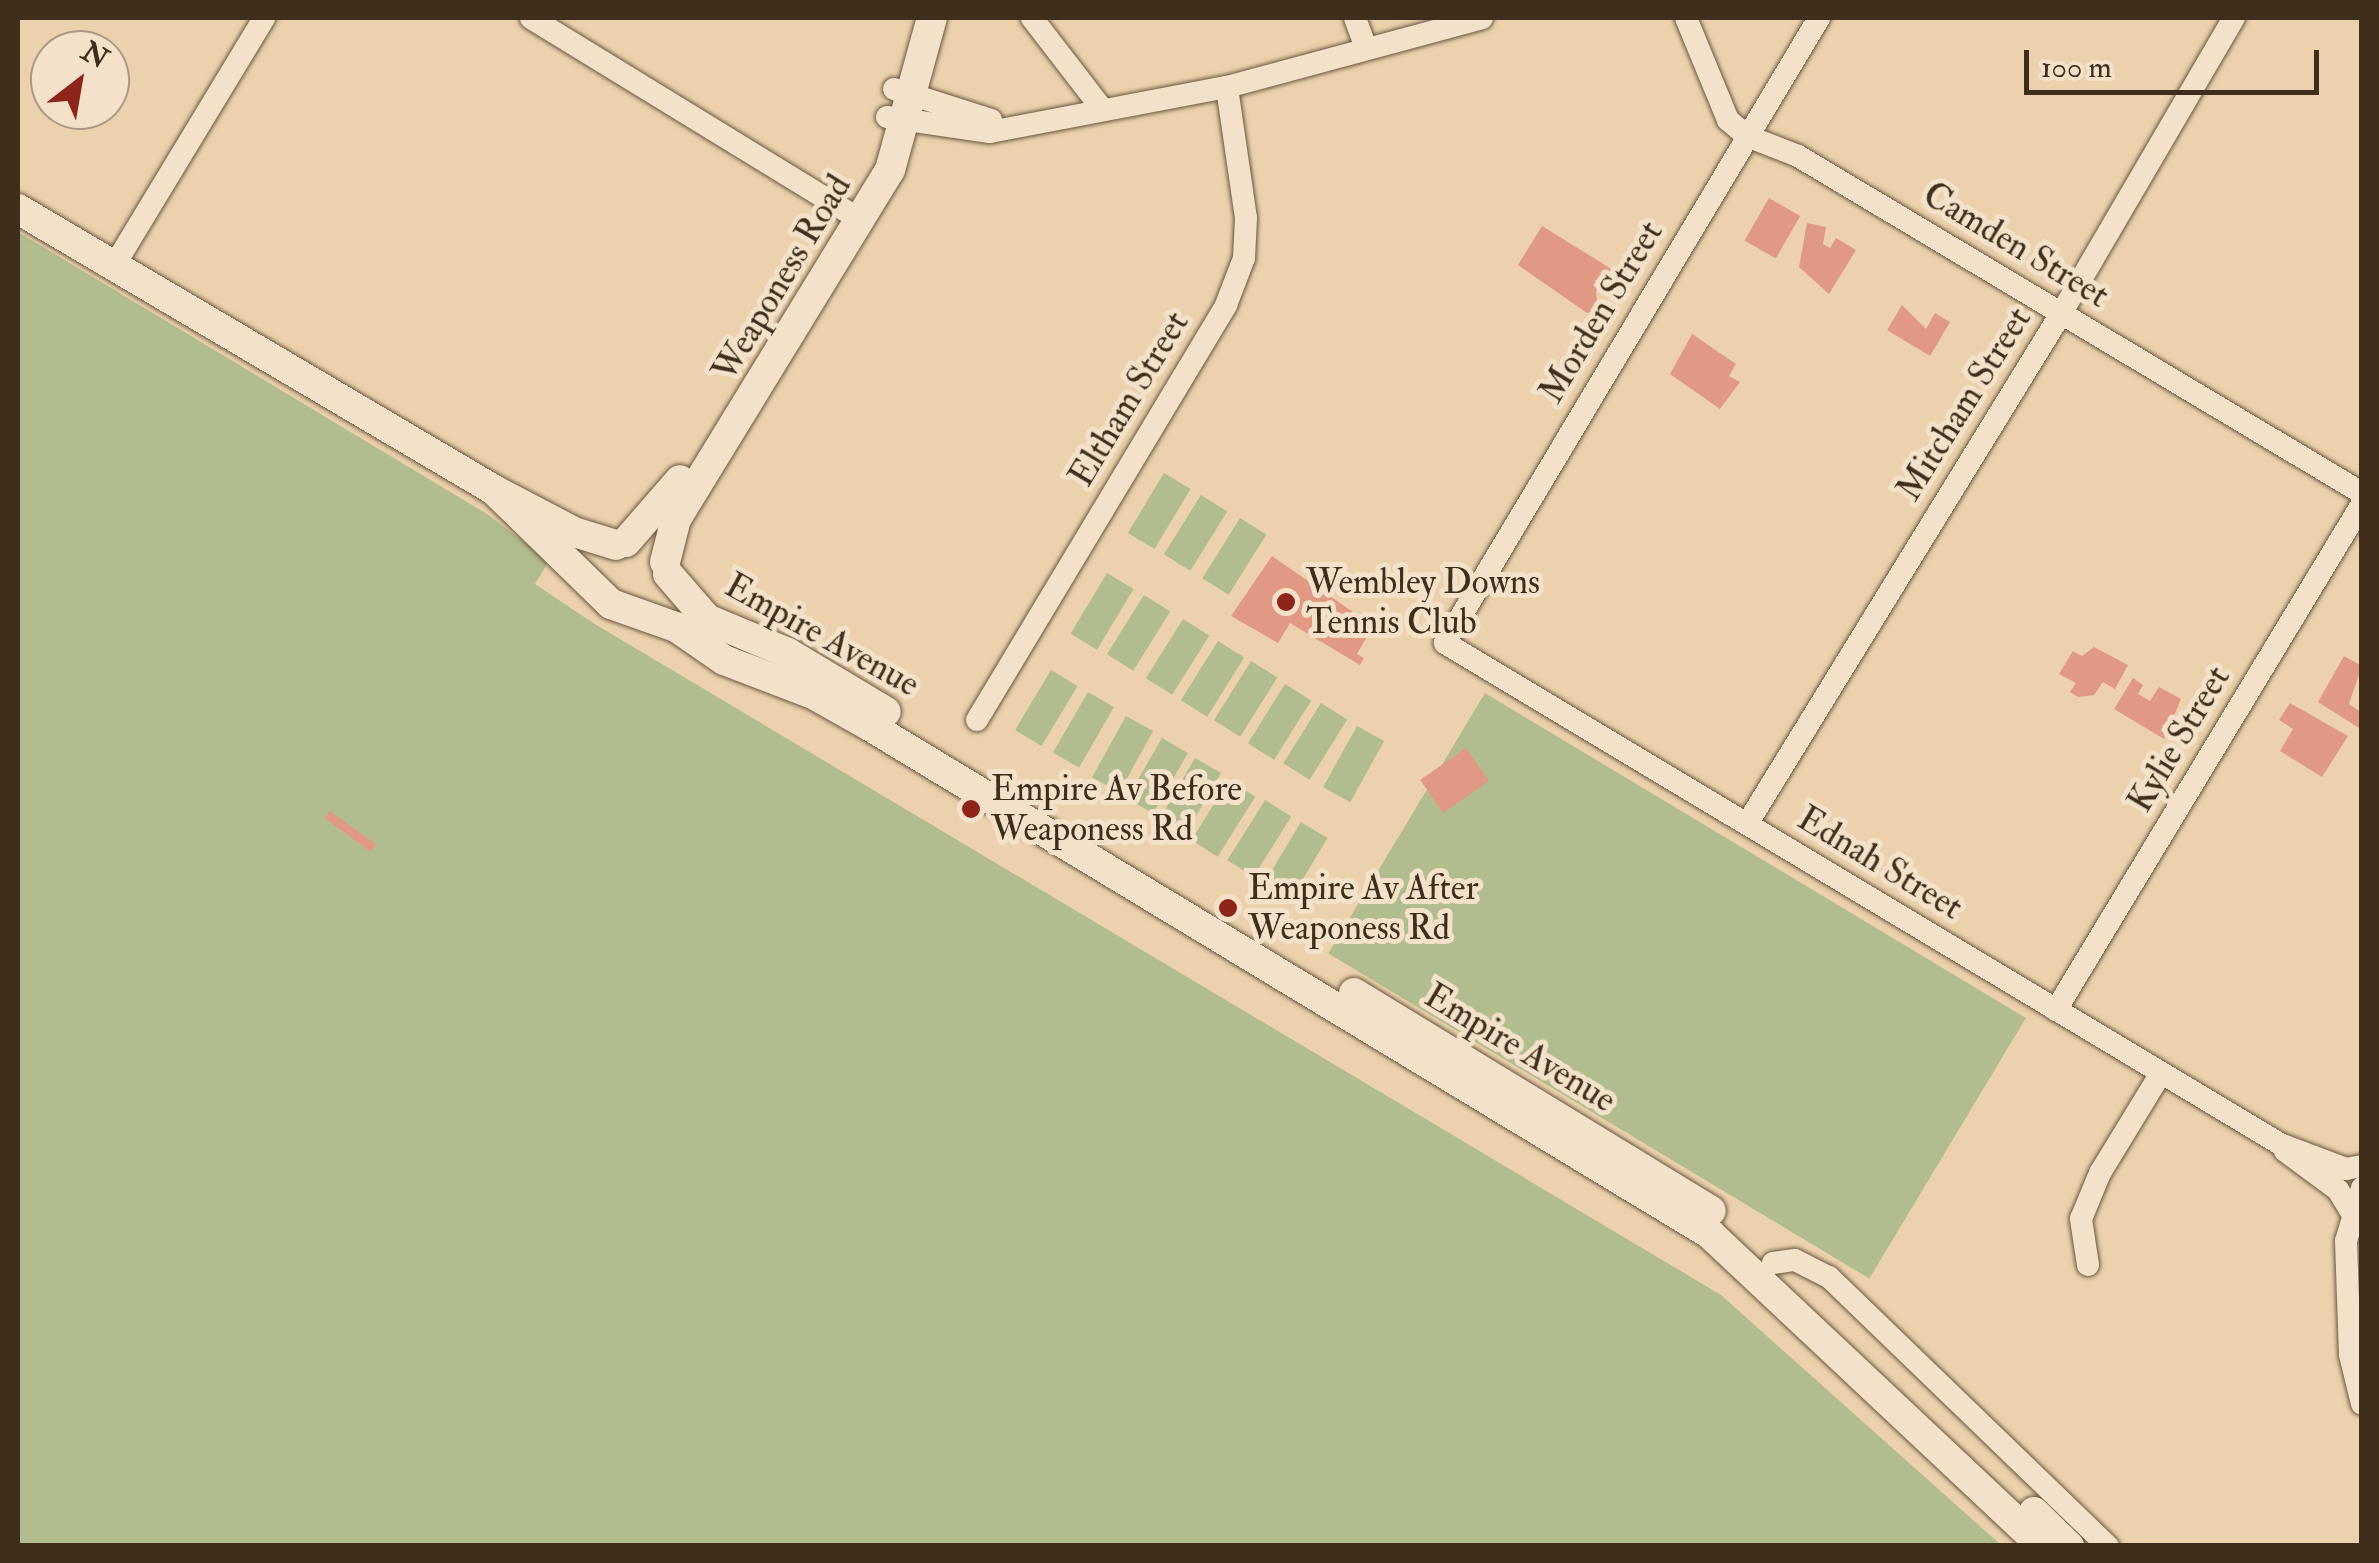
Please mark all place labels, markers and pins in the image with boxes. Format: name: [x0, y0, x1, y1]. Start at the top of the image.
place label: Wembley Downs Tennis Club: [1306, 561, 1540, 643]
marker: Wembley Downs Tennis Club: [1275, 591, 1297, 613]
place label: Empire Av Before Weaponess Rd: [991, 768, 1242, 850]
marker: Empire Av Before Weaponess Rd: [960, 798, 982, 820]
place label: Empire Av After Weaponess Rd: [1248, 867, 1478, 949]
marker: Empire Av After Weaponess Rd: [1217, 897, 1239, 919]

